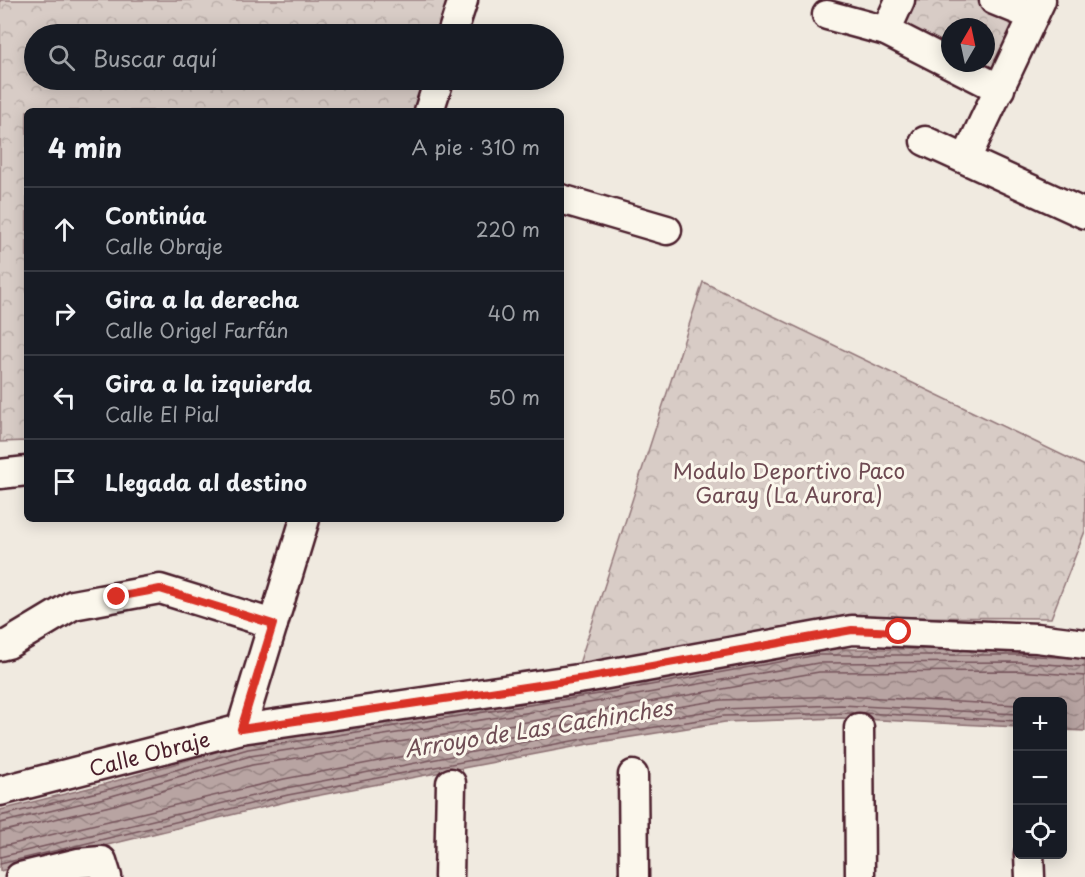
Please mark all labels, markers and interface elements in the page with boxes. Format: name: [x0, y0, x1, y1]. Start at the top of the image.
north arrow: [941, 18, 995, 72]
search box: [24, 24, 564, 90]
icon: search: [45, 41, 78, 74]
text: Buscar aquí: [93, 41, 217, 74]
text: 4 min: [48, 128, 122, 167]
text: A pie · 310 m: [412, 132, 540, 162]
text: Continúa: [105, 198, 207, 231]
icon: ahead: [48, 213, 81, 246]
text: 220 m: [476, 214, 540, 244]
text: Calle Obraje: [105, 231, 223, 261]
text: Gira a la derecha: [105, 282, 299, 315]
icon: right: [48, 297, 81, 330]
text: 40 m: [488, 298, 540, 328]
text: Calle Origel Farfán: [105, 315, 289, 345]
text: Gira a la izquierda: [105, 366, 312, 399]
icon: left: [48, 381, 81, 414]
text: 50 m: [488, 382, 540, 412]
text: Calle El Pial: [105, 399, 220, 429]
park label: Modulo Deportivo Paco Garay (La Aurora): [673, 454, 905, 510]
icon: arrive: [48, 465, 81, 498]
text: Llegada al destino: [105, 465, 307, 498]
route end: [103, 583, 129, 609]
route start: [885, 618, 911, 644]
water label: Arroyo de Las Cachinches: [402, 689, 676, 764]
map controls: [1013, 697, 1067, 859]
button: +: [1013, 697, 1067, 751]
street label: Calle Obraje: [85, 722, 213, 784]
button: −: [1013, 751, 1067, 805]
button: locate: [1013, 805, 1067, 859]

